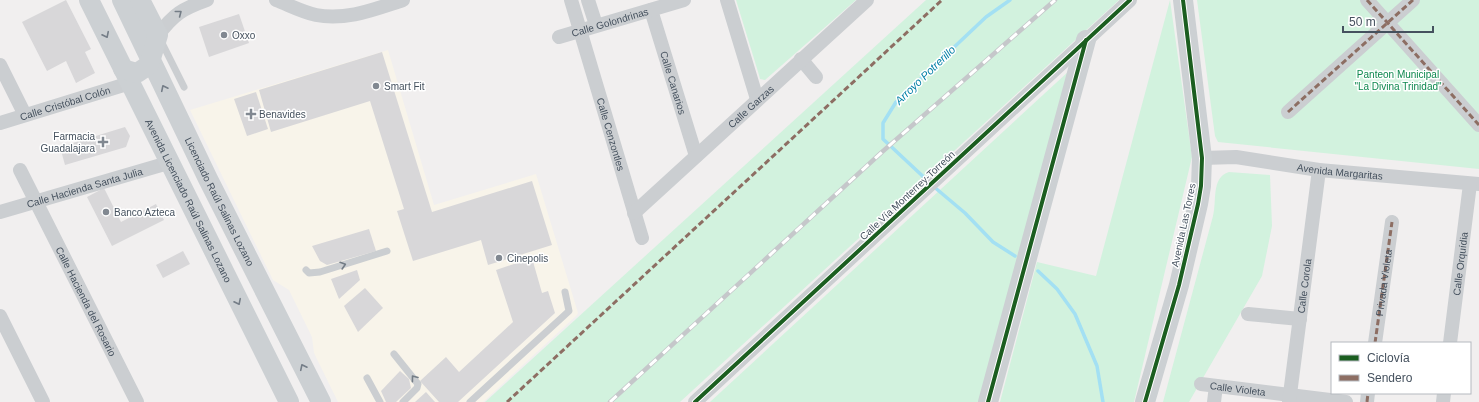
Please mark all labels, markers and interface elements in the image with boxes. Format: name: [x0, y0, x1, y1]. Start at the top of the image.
street label: Calle Golondrinas: [570, 6, 650, 39]
scale bar: [1343, 8, 1433, 34]
one-way arrow: [174, 10, 181, 17]
text: 50 m: [1349, 15, 1376, 29]
marker: Oxxo: [219, 30, 229, 40]
place label: Oxxo: [232, 30, 256, 41]
one-way arrow: [101, 31, 109, 38]
water label: Arroyo Potrerillo: [892, 43, 958, 107]
street label: Calle Canarios: [658, 50, 688, 116]
park label: Panteon Municipal "La Divina Trinidad": [1354, 69, 1442, 92]
marker: Smart Fit: [371, 81, 381, 91]
place label: Smart Fit: [384, 81, 425, 92]
street label: Calle Garzas: [726, 83, 776, 130]
street label: Calle Cristóbal Colón: [19, 84, 112, 123]
one-way arrow: [161, 84, 169, 92]
street label: Calle Cenzontles: [594, 96, 627, 172]
marker: Benavides: [246, 109, 256, 119]
place label: Benavides: [259, 109, 306, 120]
street label: Avenida Licenciado Raúl Salinas Lozano: [143, 117, 233, 285]
place label: Farmacia Guadalajara: [41, 131, 95, 154]
street label: Licenciado Raúl Salinas Lozano: [182, 135, 258, 267]
marker: Farmacia Guadalajara: [98, 137, 108, 147]
street label: Calle Vía Monterrey-Torreón: [858, 149, 957, 242]
street label: Avenida Margaritas: [1296, 162, 1383, 182]
street label: Calle Hacienda Santa Julia: [25, 166, 144, 210]
street label: Avenida Las Torres: [1169, 182, 1198, 268]
marker: Banco Azteca: [101, 207, 111, 217]
place label: Banco Azteca: [114, 207, 176, 218]
street label: Calle Orquídia: [1451, 231, 1470, 296]
street label: Calle Hacienda del Rosario: [54, 245, 118, 359]
street label: Privada Violeta: [1374, 248, 1394, 317]
marker: Cinepolis: [494, 253, 504, 263]
place label: Cinepolis: [507, 253, 548, 264]
street label: Calle Corola: [1296, 258, 1314, 314]
one-way arrow: [339, 261, 346, 270]
one-way arrow: [233, 298, 241, 305]
legend: [1331, 342, 1471, 394]
text: Ciclovía: [1367, 351, 1410, 365]
one-way arrow: [300, 364, 308, 371]
text: Sendero: [1367, 371, 1413, 385]
one-way arrow: [412, 376, 419, 383]
street label: Calle Violeta: [1209, 380, 1267, 398]

